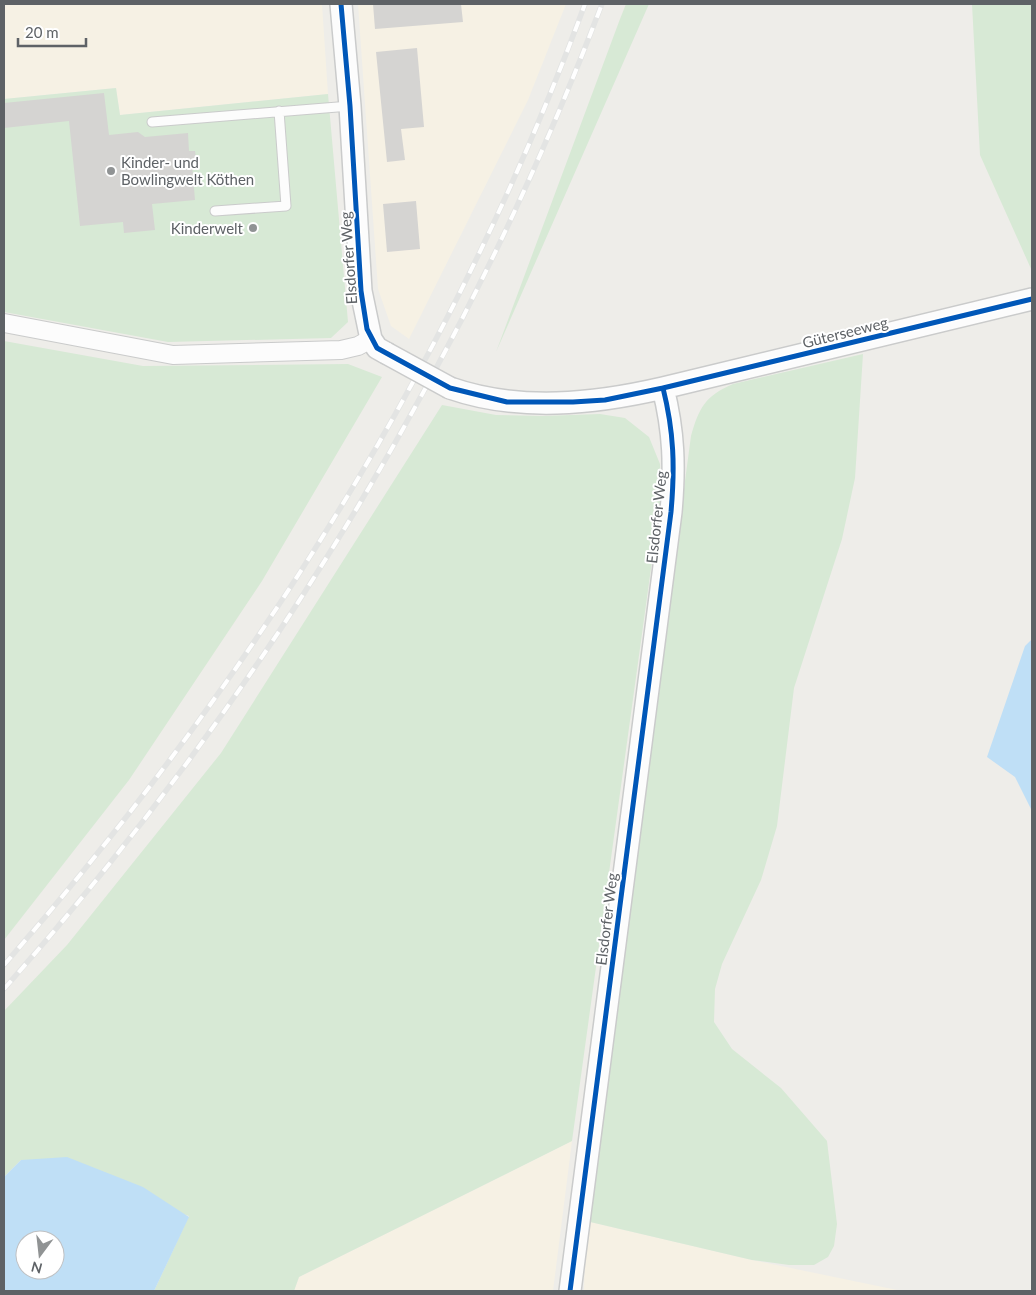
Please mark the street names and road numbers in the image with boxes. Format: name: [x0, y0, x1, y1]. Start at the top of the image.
street label: Elsdorfer Weg: [336, 211, 360, 305]
street label: Güterseeweg: [800, 313, 890, 351]
street label: Elsdorfer Weg: [642, 470, 670, 564]
street label: Elsdorfer Weg: [591, 872, 621, 966]

